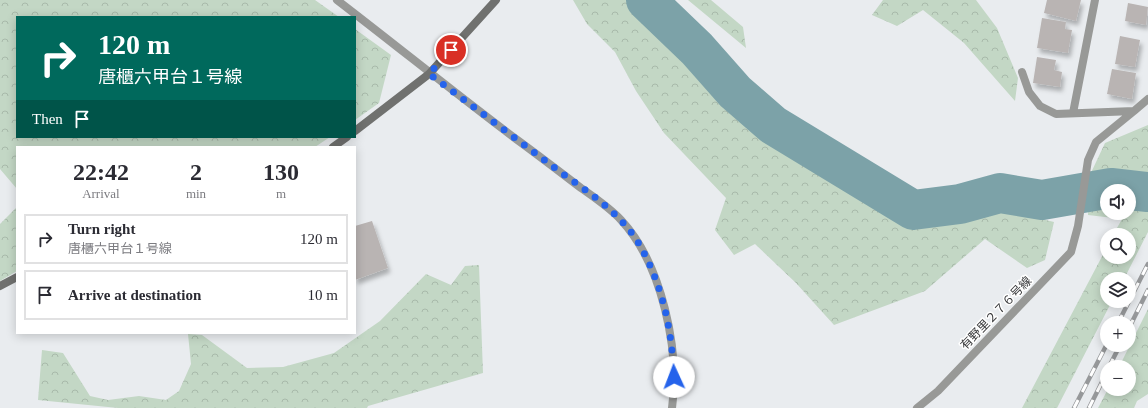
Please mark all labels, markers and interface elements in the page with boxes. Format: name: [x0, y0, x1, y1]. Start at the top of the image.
text: 120 m: [98, 29, 170, 60]
icon: right: [32, 32, 84, 84]
pin: [434, 33, 468, 67]
icon: arrive: [440, 39, 462, 61]
text: 唐櫃六甲台１号線: [98, 67, 242, 87]
icon: arrive: [71, 108, 93, 130]
text: Then: [32, 111, 63, 127]
text: 22:42: [73, 159, 129, 185]
text: 2: [190, 159, 202, 185]
text: 130: [263, 159, 299, 185]
map controls: [1100, 184, 1136, 396]
button: sound: [1100, 184, 1136, 220]
text: Arrival: [82, 186, 120, 201]
text: min: [186, 186, 206, 201]
text: m: [276, 186, 286, 201]
text: Turn right: [68, 221, 135, 237]
icon: right: [34, 228, 56, 250]
button: search: [1100, 228, 1136, 264]
text: 120 m: [300, 231, 338, 247]
text: 唐櫃六甲台１号線: [68, 241, 172, 256]
button: layers: [1100, 272, 1136, 308]
street label: 有野里２７６号線: [958, 274, 1034, 352]
icon: arrive: [34, 284, 56, 306]
text: Arrive at destination: [68, 287, 201, 303]
text: 10 m: [308, 287, 338, 303]
button: +: [1100, 316, 1136, 352]
position arrow: [653, 356, 695, 398]
button: −: [1100, 360, 1136, 396]

